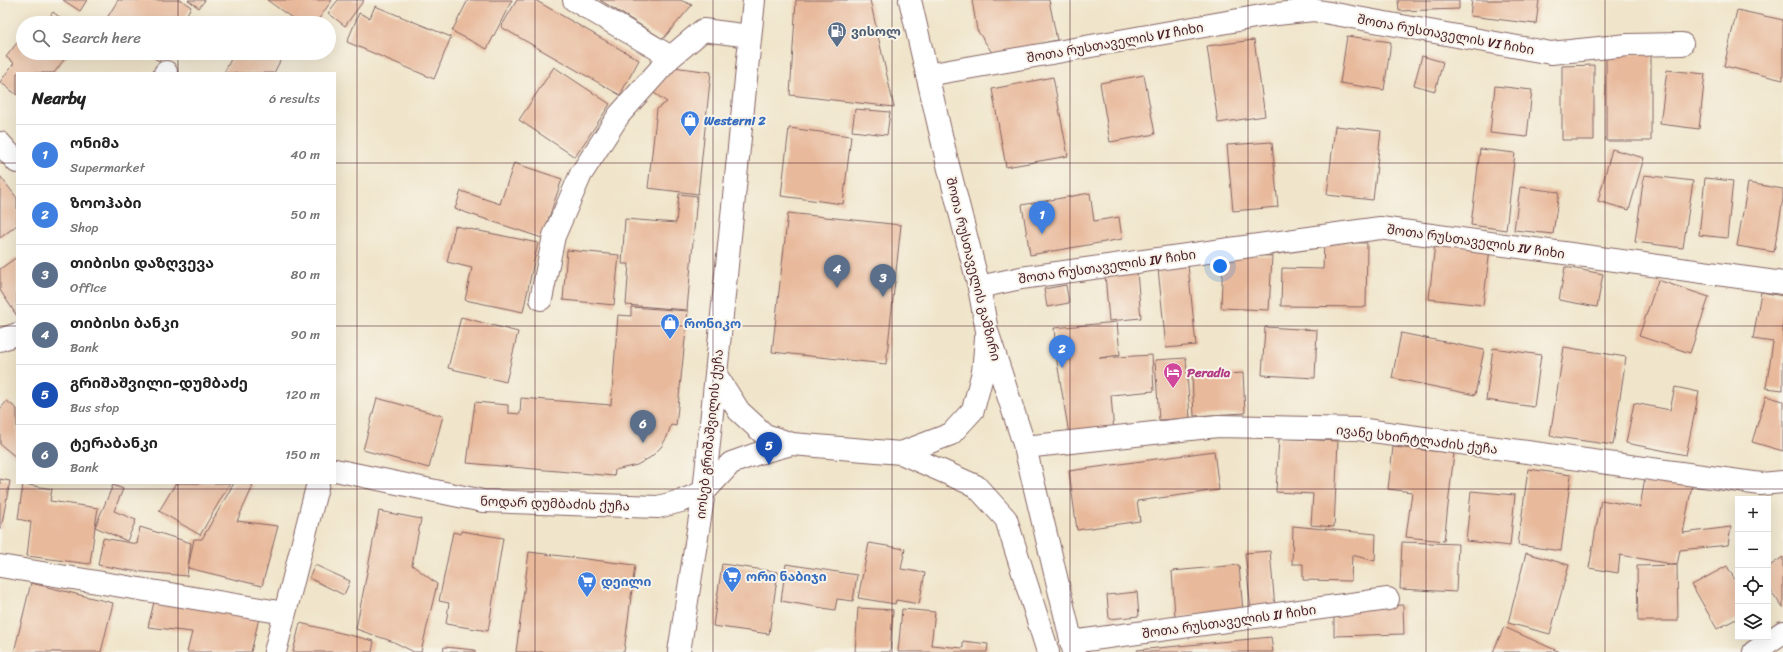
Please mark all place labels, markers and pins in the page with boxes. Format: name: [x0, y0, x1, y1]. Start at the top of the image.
fuel station icon: ვისოლ: [826, 20, 848, 48]
place label: ვისოლ: [851, 20, 901, 43]
shop icon: Westerni 2: [679, 109, 701, 137]
place label: Westerni 2: [704, 109, 766, 132]
pin: 1: [1029, 201, 1055, 234]
pin: 4: [824, 255, 850, 288]
pin: 3: [870, 264, 896, 297]
shop icon: რონიკო: [659, 312, 681, 340]
place label: რონიკო: [684, 312, 741, 335]
pin: 2: [1049, 335, 1075, 368]
hotel icon: Peradia: [1162, 361, 1184, 389]
place label: Peradia: [1187, 361, 1231, 384]
pin: 6: [630, 410, 656, 443]
pin: 5: [756, 432, 782, 465]
supermarket icon: ორი ნაბიჯი: [721, 565, 743, 593]
place label: ორი ნაბიჯი: [746, 565, 827, 588]
supermarket icon: დეილი: [576, 570, 598, 598]
place label: დეილი: [601, 570, 651, 593]

